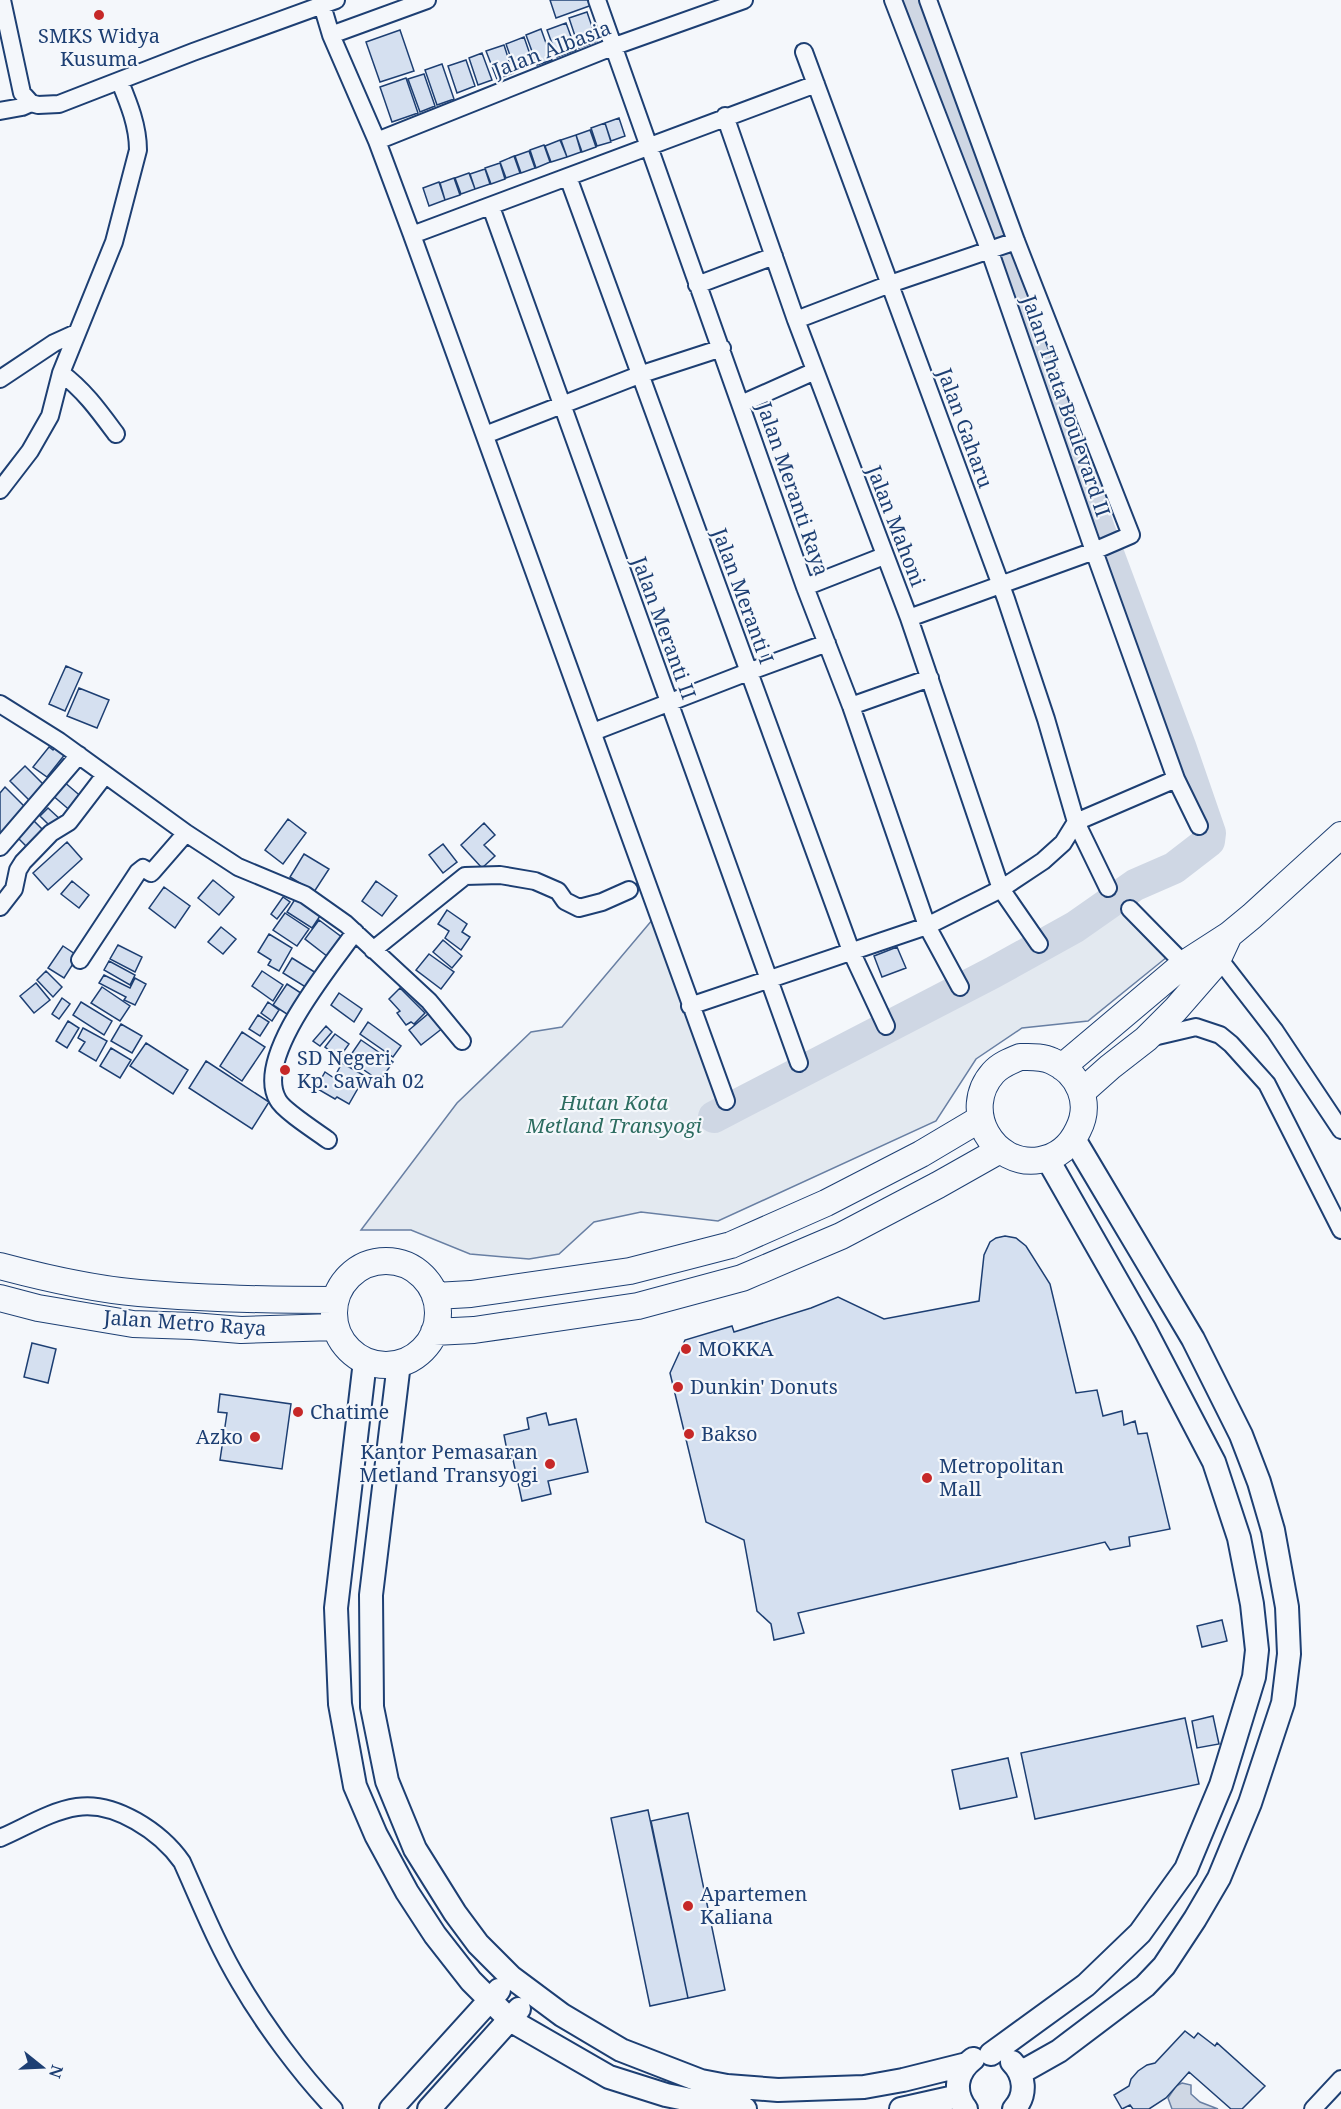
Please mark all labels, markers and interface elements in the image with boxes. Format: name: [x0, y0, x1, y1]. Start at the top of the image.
marker: SMKS Widya Kusuma: [92, 8, 106, 22]
street label: Jalan Albasia: [488, 14, 615, 84]
place label: SMKS Widya Kusuma: [38, 22, 160, 72]
street label: Jalan Thata Boulevard II: [1016, 291, 1117, 520]
street label: Jalan Gaharu: [931, 363, 1000, 492]
street label: Jalan Meranti Raya: [751, 398, 836, 579]
street label: Jalan Mahoni: [861, 461, 932, 591]
street label: Jalan Meranti I: [706, 523, 781, 667]
street label: Jalan Meranti II: [626, 552, 703, 703]
place label: SD Negeri Kp. Sawah 02: [297, 1044, 424, 1094]
marker: SD Negeri Kp. Sawah 02: [278, 1063, 292, 1077]
park label: Hutan Kota Metland Transyogi: [525, 1089, 702, 1139]
street label: Jalan Metro Raya: [102, 1303, 267, 1342]
place label: MOKKA: [698, 1335, 775, 1362]
marker: MOKKA: [679, 1342, 693, 1356]
place label: Dunkin' Donuts: [690, 1373, 838, 1400]
marker: Dunkin' Donuts: [671, 1380, 685, 1394]
place label: Chatime: [310, 1398, 389, 1425]
marker: Chatime: [291, 1405, 305, 1419]
place label: Bakso: [701, 1420, 758, 1447]
place label: Azko: [196, 1423, 243, 1450]
marker: Bakso: [682, 1427, 696, 1441]
marker: Azko: [248, 1430, 262, 1444]
place label: Kantor Pemasaran Metland Transyogi: [359, 1438, 539, 1488]
place label: Metropolitan Mall: [939, 1452, 1064, 1502]
marker: Kantor Pemasaran Metland Transyogi: [543, 1457, 557, 1471]
marker: Metropolitan Mall: [920, 1471, 934, 1485]
place label: Apartemen Kaliana: [700, 1880, 807, 1930]
marker: Apartemen Kaliana: [681, 1899, 695, 1913]
north arrow: [12, 2037, 72, 2097]
text: N: [44, 2062, 69, 2081]

